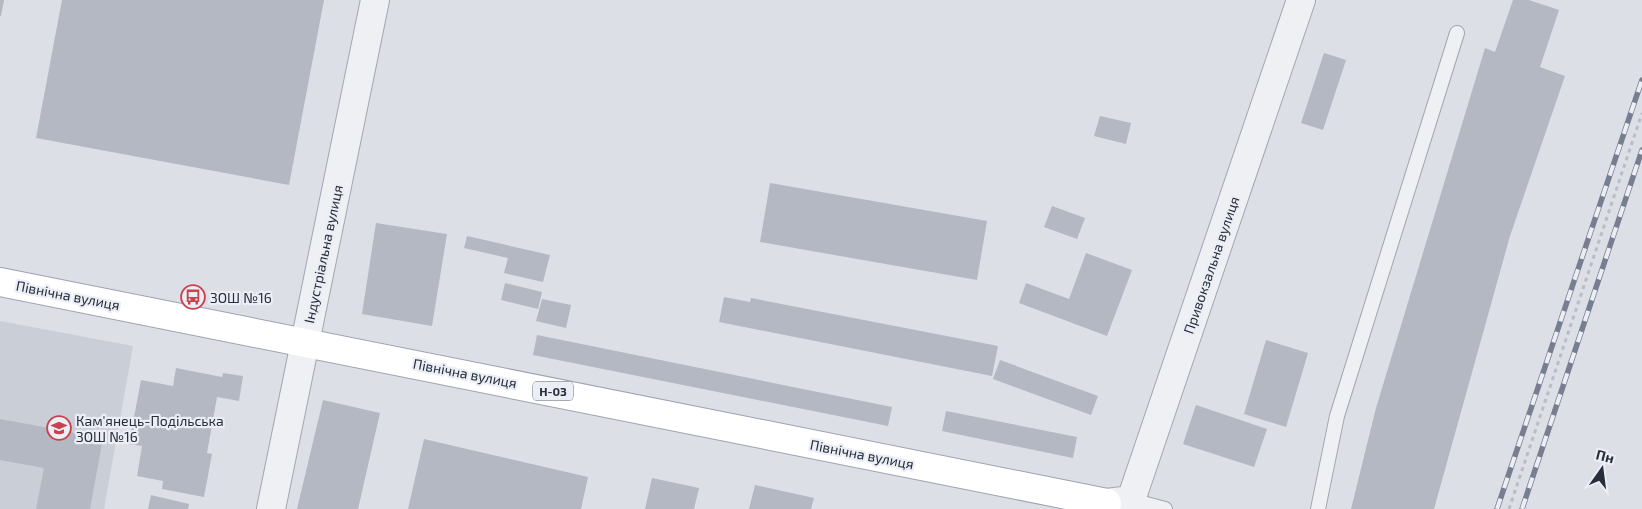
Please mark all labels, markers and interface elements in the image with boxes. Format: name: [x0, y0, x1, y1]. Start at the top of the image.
street label: Індустріальна вулиця: [300, 183, 346, 325]
street label: Привокзальна вулиця: [1179, 194, 1243, 336]
street label: Північна вулиця: [15, 277, 121, 313]
bus stop icon: ЗОШ №16: [180, 284, 206, 310]
place label: ЗОШ №16: [210, 289, 272, 306]
street label: Північна вулиця: [412, 355, 518, 391]
road number: Н-03: [533, 382, 573, 401]
place label: Кам'янець-Подільська ЗОШ №16: [76, 412, 224, 445]
school or university icon: Кам'янець-Подільська ЗОШ №16: [46, 415, 72, 441]
street label: Північна вулиця: [809, 436, 915, 472]
north arrow: [1577, 444, 1627, 494]
text: Пн: [1594, 445, 1616, 466]

